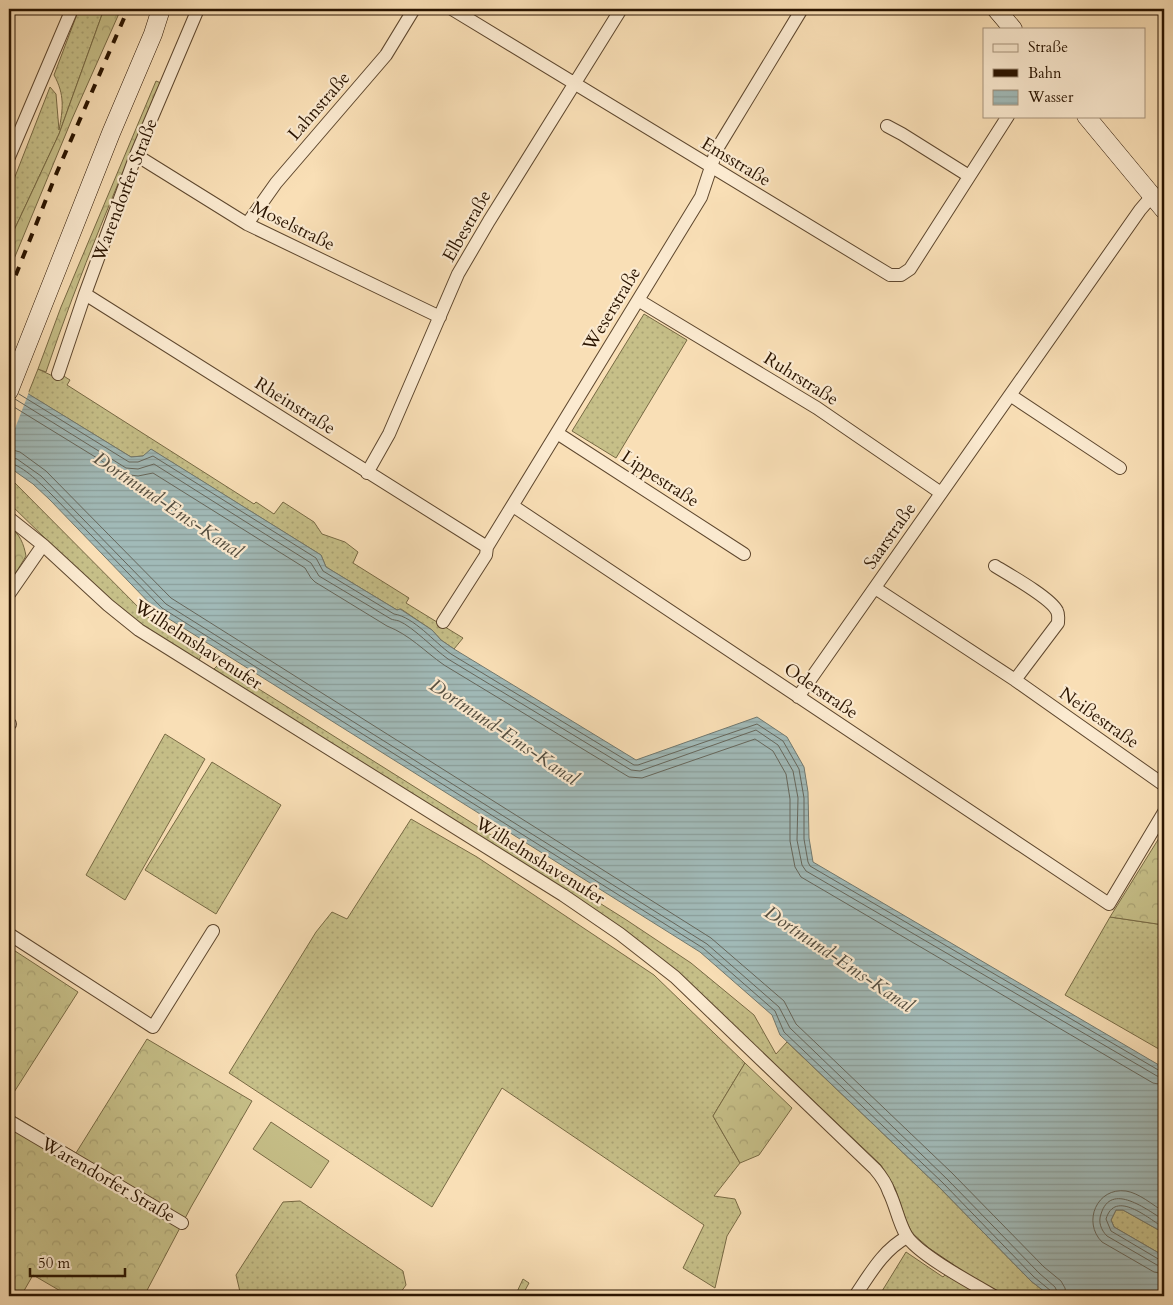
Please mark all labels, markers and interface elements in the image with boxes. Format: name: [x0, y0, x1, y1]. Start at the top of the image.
legend: [983, 28, 1146, 118]
text: Straße: [1028, 37, 1068, 57]
text: Bahn: [1028, 63, 1062, 83]
street label: Lahnstraße: [282, 66, 356, 146]
text: Wasser: [1027, 87, 1074, 107]
street label: Warendorfer Straße: [86, 115, 164, 266]
street label: Emsstraße: [696, 131, 776, 193]
street label: Elbestraße: [437, 186, 497, 266]
street label: Moselstraße: [247, 195, 339, 257]
street label: Weserstraße: [577, 262, 647, 356]
street label: Ruhrstraße: [759, 346, 843, 412]
street label: Rheinstraße: [250, 371, 340, 441]
street label: Lippestraße: [616, 444, 704, 514]
water label: Dortmund-Ems-Kanal: [88, 445, 248, 565]
street label: Saarstraße: [858, 498, 922, 574]
street label: Wilhelmshavenufer: [128, 593, 268, 696]
street label: Oderstraße: [779, 657, 863, 725]
water label: Dortmund-Ems-Kanal: [424, 672, 584, 792]
street label: Neißestraße: [1054, 681, 1144, 755]
street label: Wilhelmshavenufer: [469, 810, 610, 911]
water label: Dortmund-Ems-Kanal: [759, 899, 919, 1019]
street label: Warendorfer Straße: [35, 1131, 180, 1229]
scale bar: [30, 1245, 125, 1277]
text: 50 m: [38, 1253, 70, 1273]

